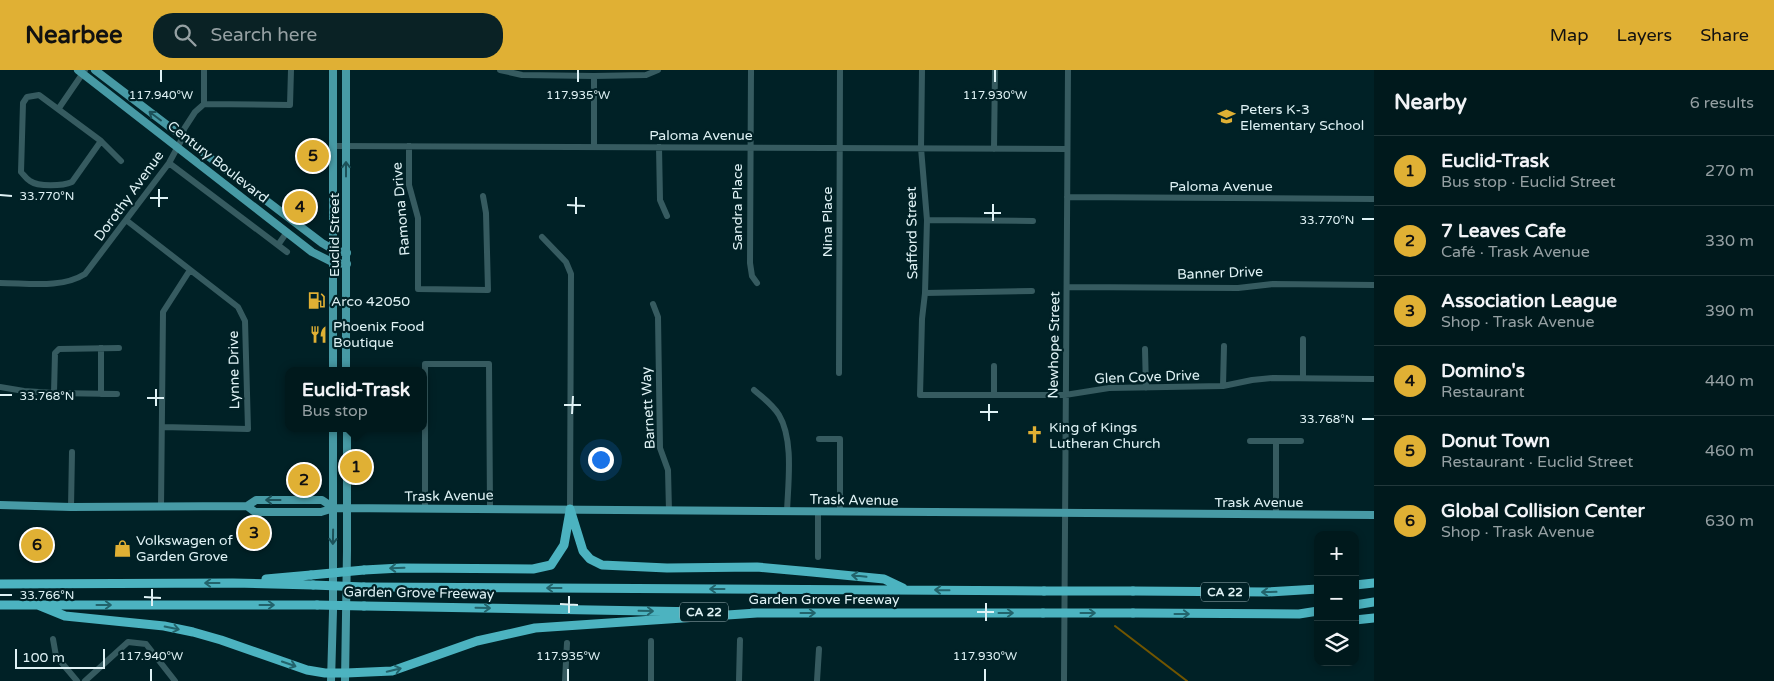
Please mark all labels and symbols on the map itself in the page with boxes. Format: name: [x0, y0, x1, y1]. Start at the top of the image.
text: 117.940°W: [129, 88, 193, 102]
text: 117.935°W: [546, 88, 610, 102]
text: 117.930°W: [963, 88, 1027, 102]
place label: Peters K-3 Elementary School: [1240, 101, 1364, 134]
school or university icon: Peters K-3 Elementary School: [1216, 107, 1236, 127]
one-way arrow: [148, 111, 162, 121]
street label: Century Boulevard: [164, 117, 272, 207]
street label: Paloma Avenue: [649, 127, 753, 144]
pin: 5: [297, 137, 329, 175]
street label: Dorothy Avenue: [91, 148, 167, 244]
one-way arrow: [342, 162, 351, 178]
street label: Ramona Drive: [388, 162, 414, 256]
street label: Sandra Place: [729, 164, 746, 250]
street label: Paloma Avenue: [1169, 178, 1273, 195]
street label: Safford Street: [903, 186, 921, 280]
street label: Nina Place: [819, 187, 836, 257]
pin: 4: [284, 188, 316, 226]
text: 33.770°N: [20, 189, 74, 203]
street label: Euclid Street: [326, 192, 343, 277]
text: 33.770°N: [1300, 213, 1354, 227]
street label: Banner Drive: [1177, 263, 1263, 283]
street label: Newhope Street: [1045, 290, 1063, 399]
fuel station icon: Arco 42050: [307, 291, 327, 311]
place label: Arco 42050: [331, 293, 410, 310]
place label: Phoenix Food Boutique: [333, 318, 424, 351]
restaurant icon: Phoenix Food Boutique: [309, 324, 329, 344]
street label: Lynne Drive: [225, 330, 243, 409]
street label: Barnett Way: [637, 366, 659, 450]
street label: Glen Cove Drive: [1094, 367, 1200, 387]
text: 33.768°N: [20, 389, 74, 403]
text: 33.768°N: [1300, 412, 1354, 426]
place label: King of Kings Lutheran Church: [1049, 419, 1161, 452]
church icon: King of Kings Lutheran Church: [1025, 425, 1045, 445]
your location: [588, 447, 614, 473]
pin: 1: [340, 448, 372, 486]
pin: 2: [288, 461, 320, 499]
street label: Trask Avenue: [404, 487, 494, 505]
street label: Trask Avenue: [809, 491, 899, 509]
street label: Trask Avenue: [1214, 494, 1304, 511]
one-way arrow: [265, 495, 282, 505]
pin: 3: [238, 514, 270, 552]
pin: 6: [21, 526, 53, 564]
one-way arrow: [329, 529, 338, 545]
place label: Volkswagen of Garden Grove: [136, 532, 233, 565]
shop icon: Volkswagen of Garden Grove: [112, 538, 132, 558]
one-way arrow: [389, 563, 406, 573]
one-way arrow: [851, 572, 867, 581]
one-way arrow: [204, 578, 220, 588]
road number: CA 22: [1201, 582, 1249, 602]
street label: Garden Grove Freeway: [343, 583, 495, 603]
one-way arrow: [546, 583, 562, 593]
one-way arrow: [709, 584, 725, 593]
one-way arrow: [935, 585, 951, 594]
one-way arrow: [1261, 587, 1278, 597]
text: 33.766°N: [20, 588, 74, 602]
street label: Garden Grove Freeway: [749, 591, 900, 608]
one-way arrow: [96, 600, 112, 610]
one-way arrow: [258, 600, 275, 610]
road number: CA 22: [680, 602, 728, 622]
one-way arrow: [474, 603, 491, 613]
one-way arrow: [637, 606, 653, 616]
one-way arrow: [800, 608, 816, 618]
one-way arrow: [997, 608, 1013, 618]
one-way arrow: [1080, 608, 1096, 618]
one-way arrow: [1174, 609, 1190, 619]
one-way arrow: [163, 623, 179, 633]
scale bar: [15, 646, 105, 669]
text: 117.940°W: [119, 649, 183, 663]
text: 117.935°W: [536, 649, 600, 663]
text: 117.930°W: [953, 649, 1017, 663]
one-way arrow: [281, 660, 296, 669]
one-way arrow: [386, 665, 402, 674]

